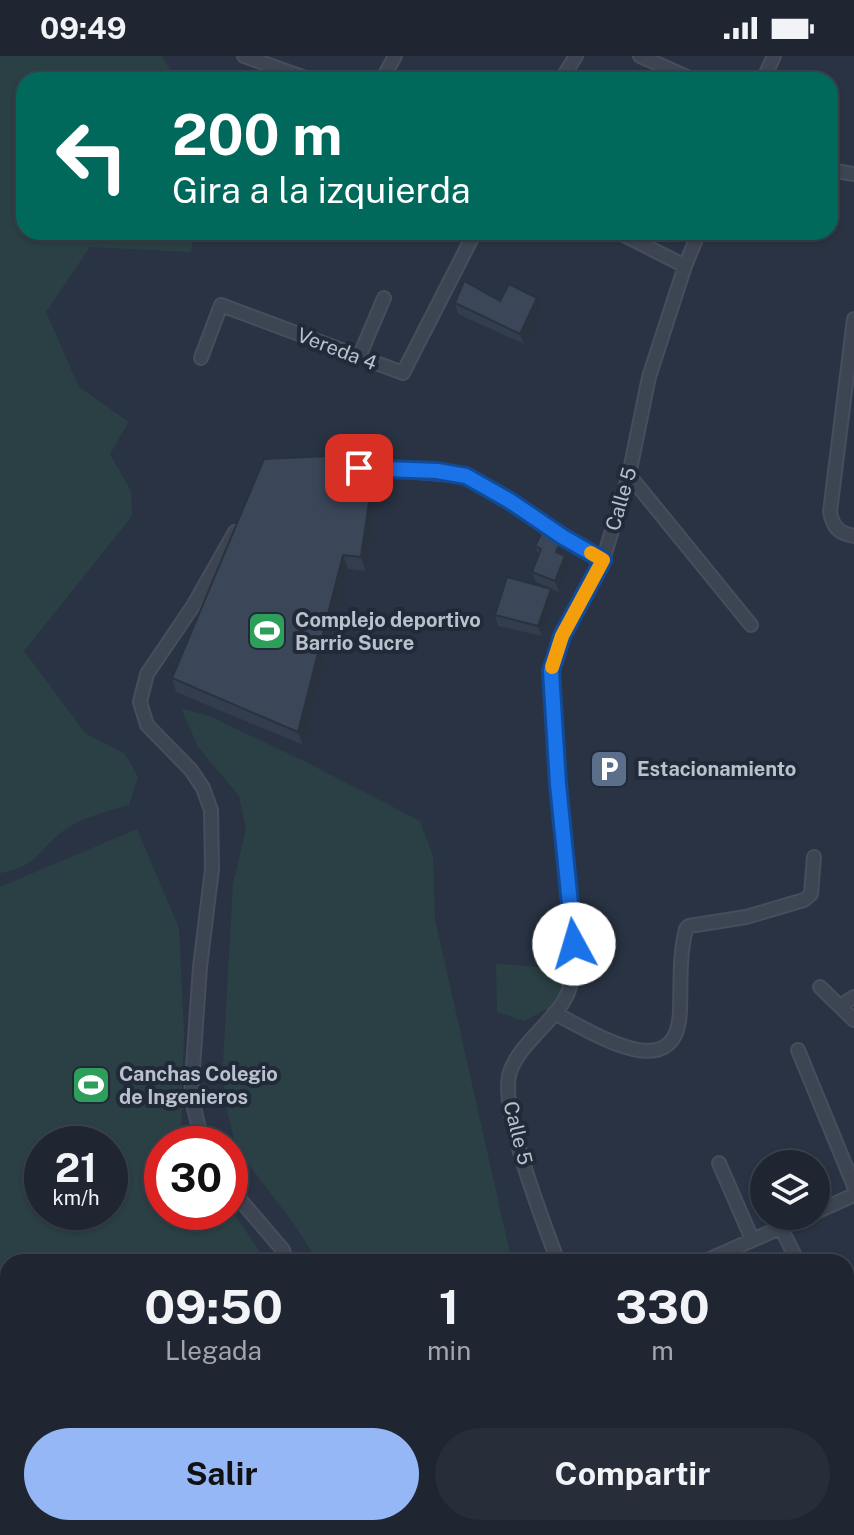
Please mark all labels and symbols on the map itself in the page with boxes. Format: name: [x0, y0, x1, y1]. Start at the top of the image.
street label: Vereda 4: [294, 323, 380, 375]
pin: [325, 434, 393, 502]
street label: Calle 5: [601, 465, 641, 533]
place label: Complejo deportivo Barrio Sucre: [295, 608, 481, 655]
sports icon: Complejo deportivo Barrio Sucre: [246, 610, 288, 652]
parking icon: Estacionamiento: [588, 748, 630, 790]
place label: Estacionamiento: [637, 757, 796, 781]
position arrow: [532, 902, 616, 986]
place label: Canchas Colegio de Ingenieros: [119, 1062, 278, 1109]
sports icon: Canchas Colegio de Ingenieros: [70, 1064, 112, 1106]
street label: Calle 5: [499, 1099, 537, 1167]
speed limit sign: 30: [144, 1126, 248, 1230]

